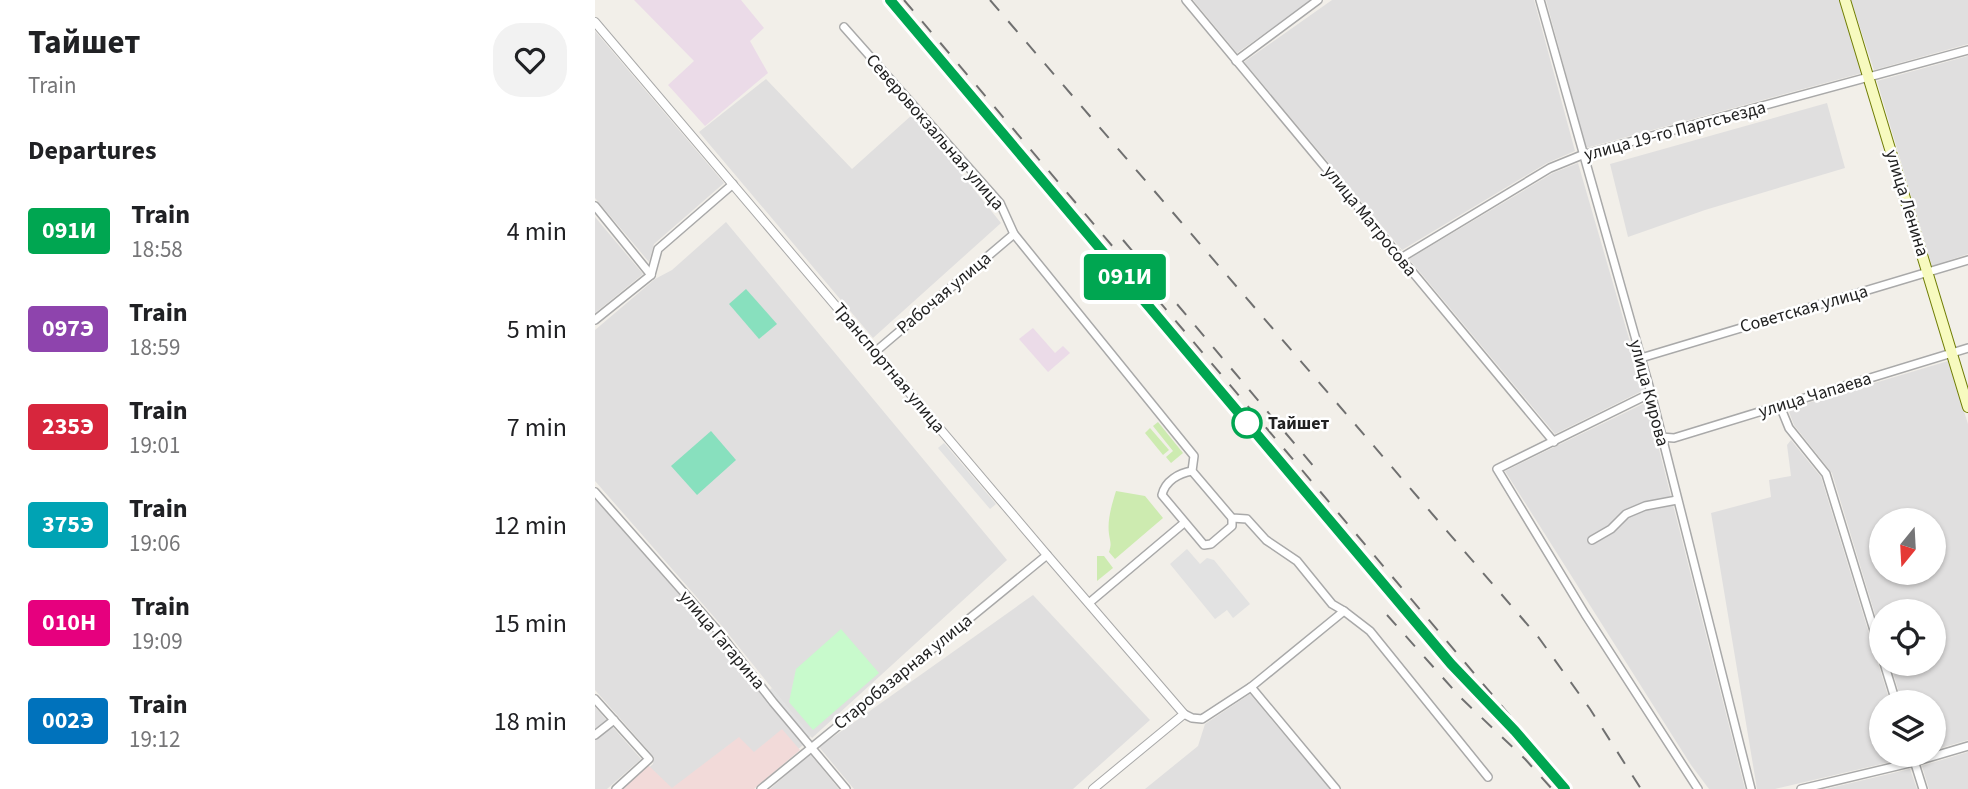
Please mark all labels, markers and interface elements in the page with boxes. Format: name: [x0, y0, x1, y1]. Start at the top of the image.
text: Тайшет: [28, 19, 140, 66]
button: heart: [493, 23, 567, 97]
street label: Северовокзальная улица: [860, 48, 1010, 216]
text: Train: [28, 69, 77, 102]
street label: улица 19-го Партсъезда: [1581, 95, 1769, 167]
text: Departures: [28, 132, 156, 169]
street label: улица Ленина: [1879, 146, 1935, 260]
street label: улица Матросова: [1317, 160, 1423, 282]
text: Train: [131, 196, 190, 233]
text: 091И: [42, 213, 96, 248]
text: 4 min: [507, 213, 567, 250]
text: 18:58: [131, 233, 183, 266]
street label: Рабочая улица: [891, 246, 997, 340]
line badge: 091И: [1076, 254, 1174, 300]
text: 091И: [1098, 259, 1152, 294]
street label: Советская улица: [1737, 279, 1871, 339]
text: Train: [129, 294, 188, 331]
street label: Транспортная улица: [827, 298, 951, 438]
text: 097Э: [42, 311, 94, 346]
text: 5 min: [507, 311, 567, 348]
text: 18:59: [129, 331, 180, 364]
street label: улица Кирова: [1623, 337, 1675, 449]
street label: улица Чапаева: [1755, 366, 1875, 424]
text: Train: [129, 392, 188, 429]
marker: Тайшет: [1232, 408, 1262, 438]
text: 235Э: [42, 409, 94, 444]
text: 7 min: [507, 409, 567, 446]
place label: Тайшет: [1268, 411, 1329, 436]
text: 19:01: [129, 429, 180, 462]
text: Train: [129, 490, 188, 527]
text: 375Э: [42, 507, 94, 542]
text: 12 min: [494, 507, 567, 544]
north arrow: [1869, 508, 1946, 584]
map controls: [1869, 508, 1946, 767]
text: 19:06: [129, 527, 180, 560]
street label: улица Гагарина: [673, 585, 771, 695]
text: Train: [131, 588, 190, 625]
button: locate: [1869, 599, 1946, 676]
text: 010Н: [42, 605, 96, 640]
text: 15 min: [494, 605, 567, 642]
street label: Старобазарная улица: [828, 608, 978, 736]
text: 19:09: [131, 625, 183, 658]
text: Train: [129, 686, 188, 723]
button: layers: [1869, 690, 1946, 767]
text: 002Э: [42, 703, 94, 738]
text: 18 min: [494, 703, 567, 740]
text: 19:12: [129, 723, 180, 756]

